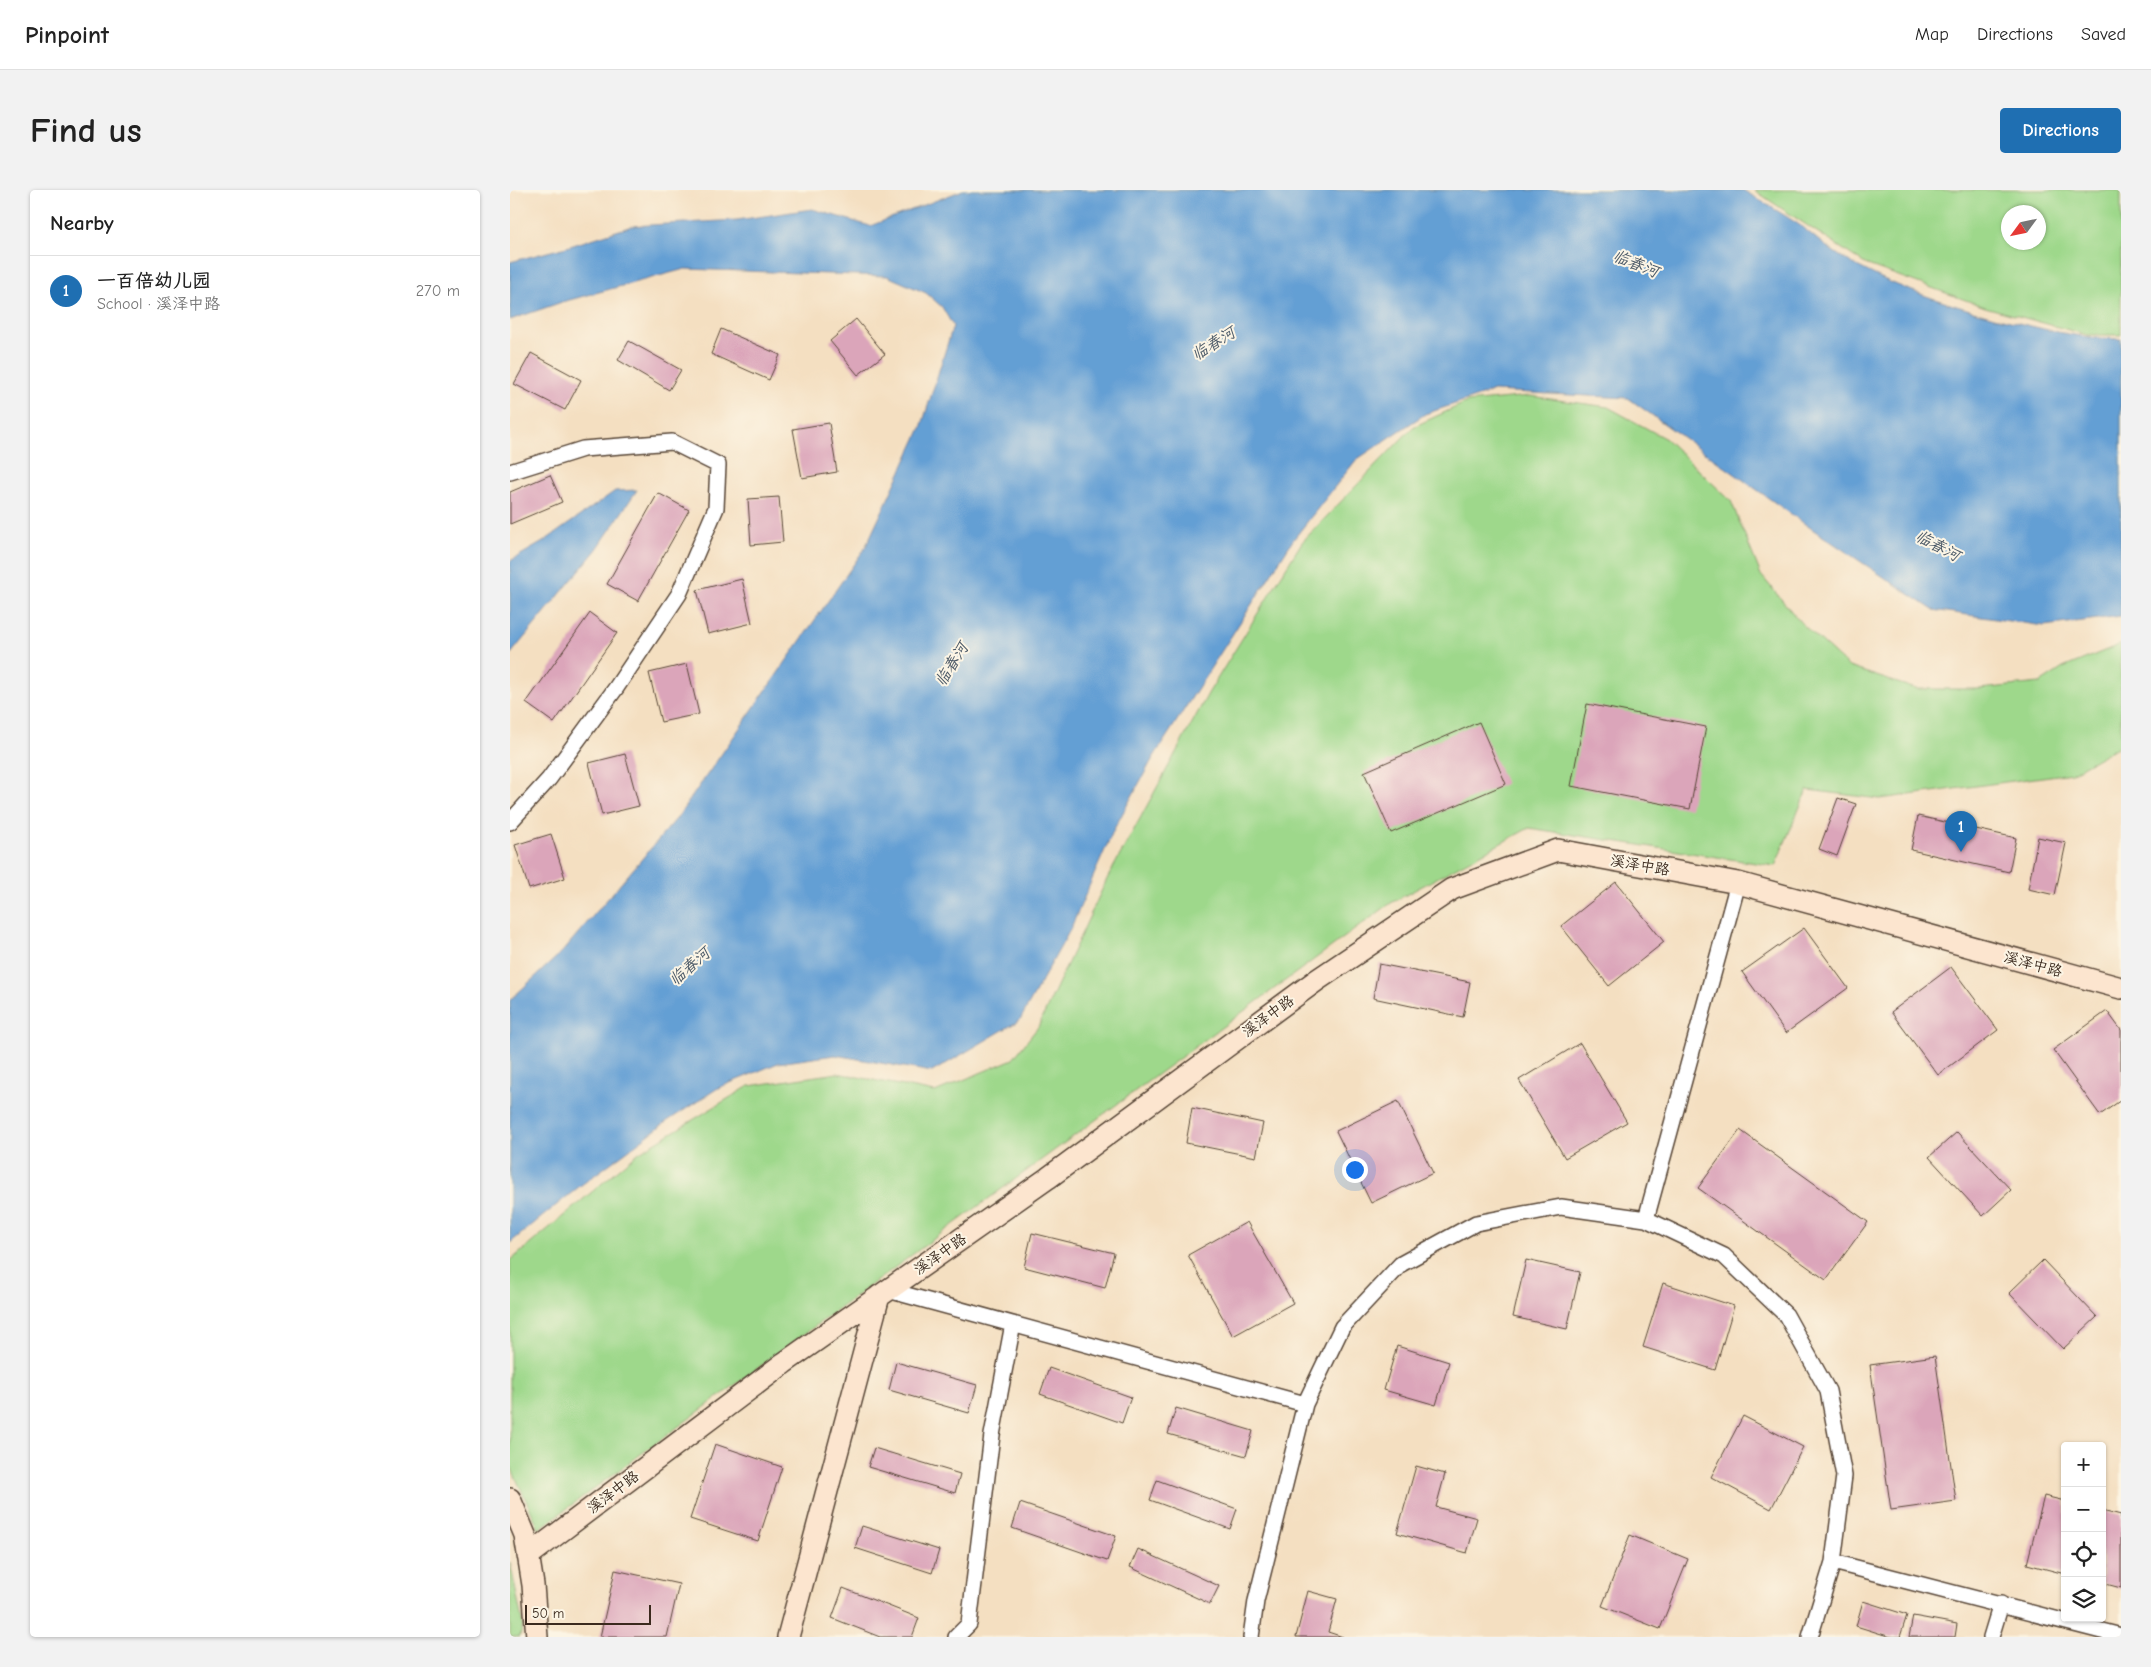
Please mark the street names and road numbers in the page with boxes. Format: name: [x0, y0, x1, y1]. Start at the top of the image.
street label: 溪泽中路: [1609, 851, 1671, 879]
street label: 溪泽中路: [2002, 948, 2064, 980]
street label: 溪泽中路: [1238, 991, 1298, 1041]
street label: 溪泽中路: [910, 1229, 970, 1279]
street label: 溪泽中路: [584, 1467, 642, 1517]

